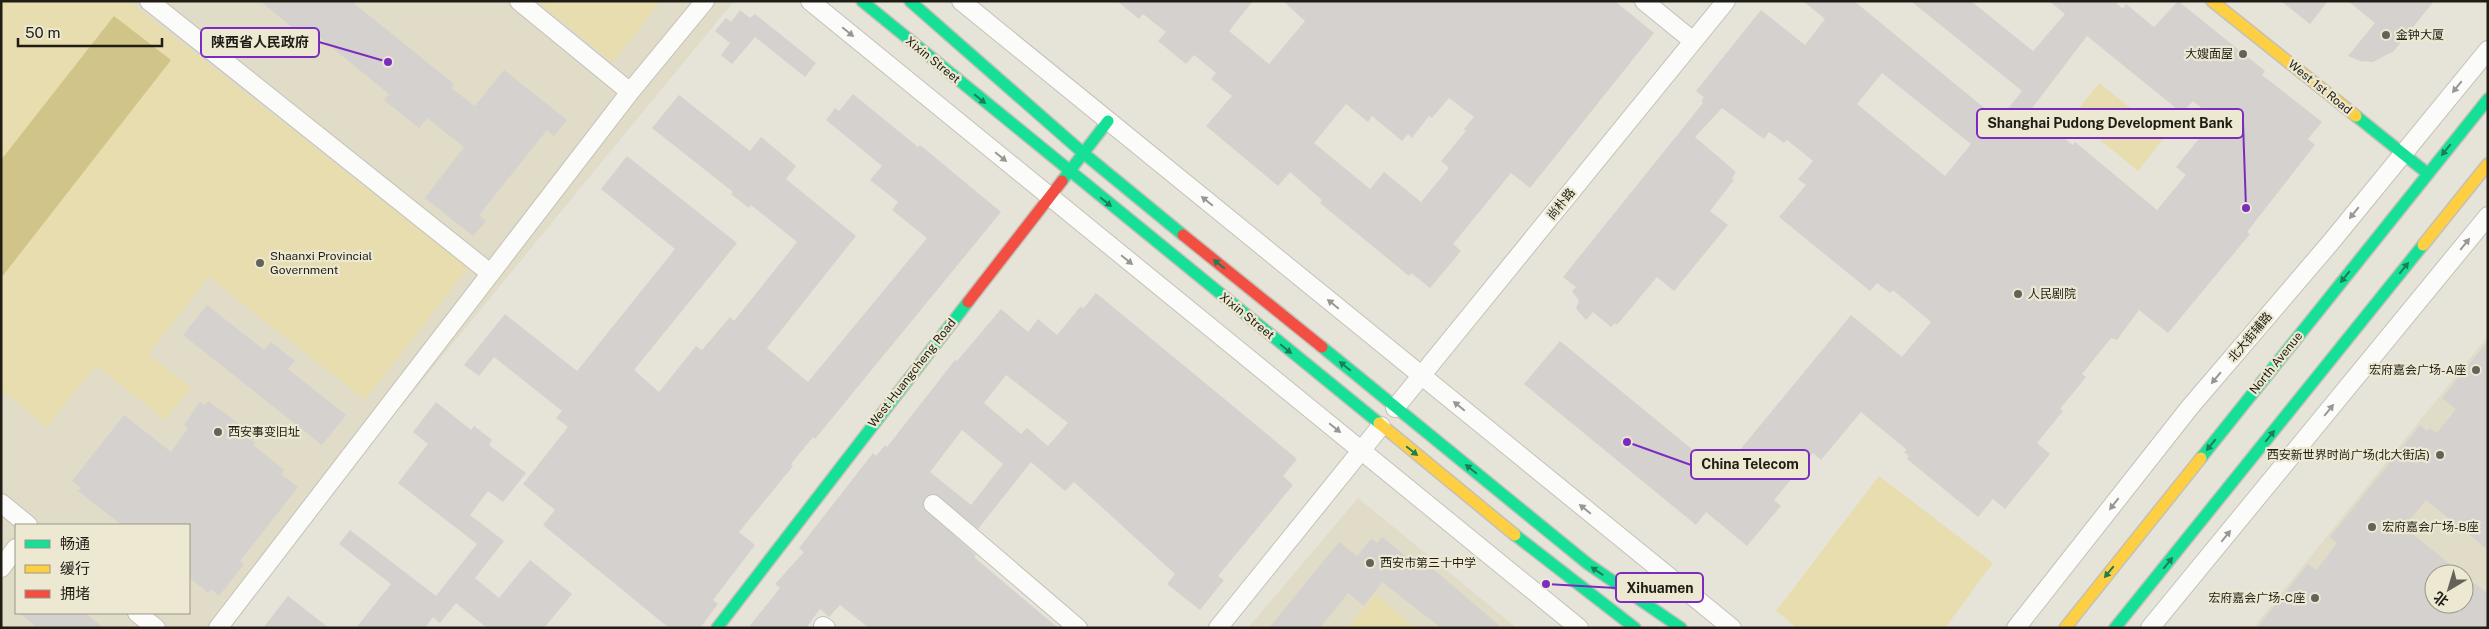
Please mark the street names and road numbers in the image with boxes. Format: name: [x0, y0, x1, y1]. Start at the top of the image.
street label: Xixin Street: [903, 34, 963, 86]
street label: West 1st Road: [2285, 57, 2355, 117]
street label: 尚朴路: [1544, 186, 1578, 222]
street label: Xixin Street: [1217, 290, 1277, 342]
street label: 北大街辅路: [2225, 310, 2275, 364]
street label: West Huangcheng Road: [865, 316, 959, 430]
street label: North Avenue: [2247, 329, 2305, 397]

